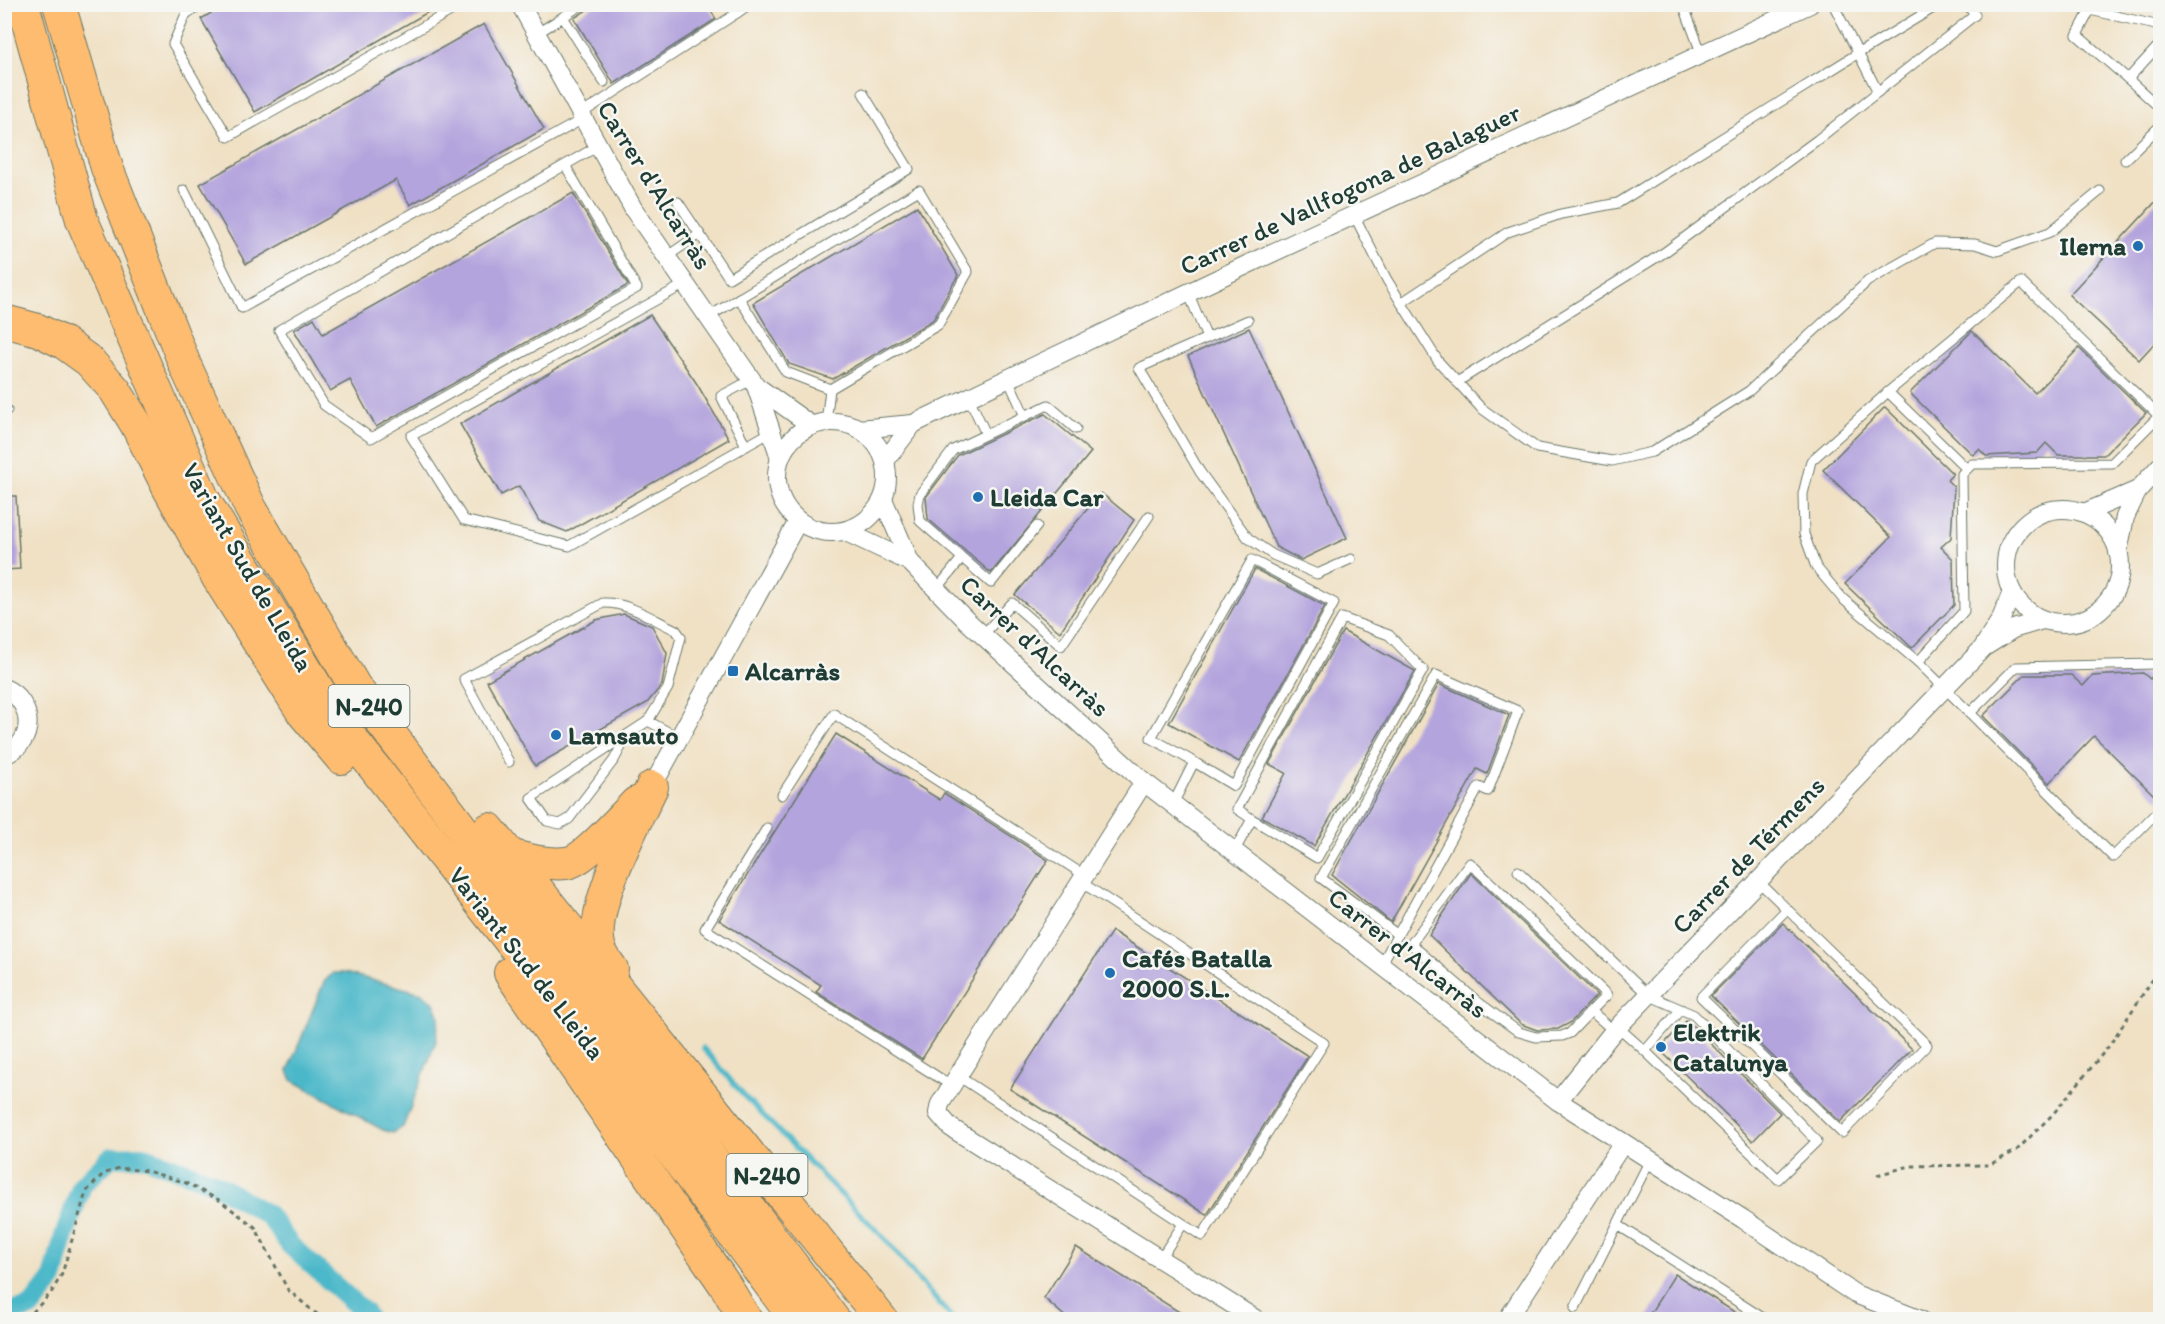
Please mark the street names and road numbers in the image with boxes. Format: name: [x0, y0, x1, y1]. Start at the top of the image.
street label: Carrer d'Alcarràs: [590, 95, 720, 275]
street label: Carrer de Vallfogona de Balaguer: [1175, 96, 1526, 282]
street label: Variant Sud de Lleida: [175, 457, 321, 677]
street label: Carrer d'Alcarràs: [953, 568, 1117, 724]
road number: N-240: [328, 685, 410, 727]
street label: Carrer de Térmens: [1665, 770, 1831, 940]
street label: Variant Sud de Lleida: [442, 860, 612, 1066]
street label: Carrer d'Alcarràs: [1322, 881, 1494, 1025]
road number: N-240: [726, 1154, 807, 1196]

